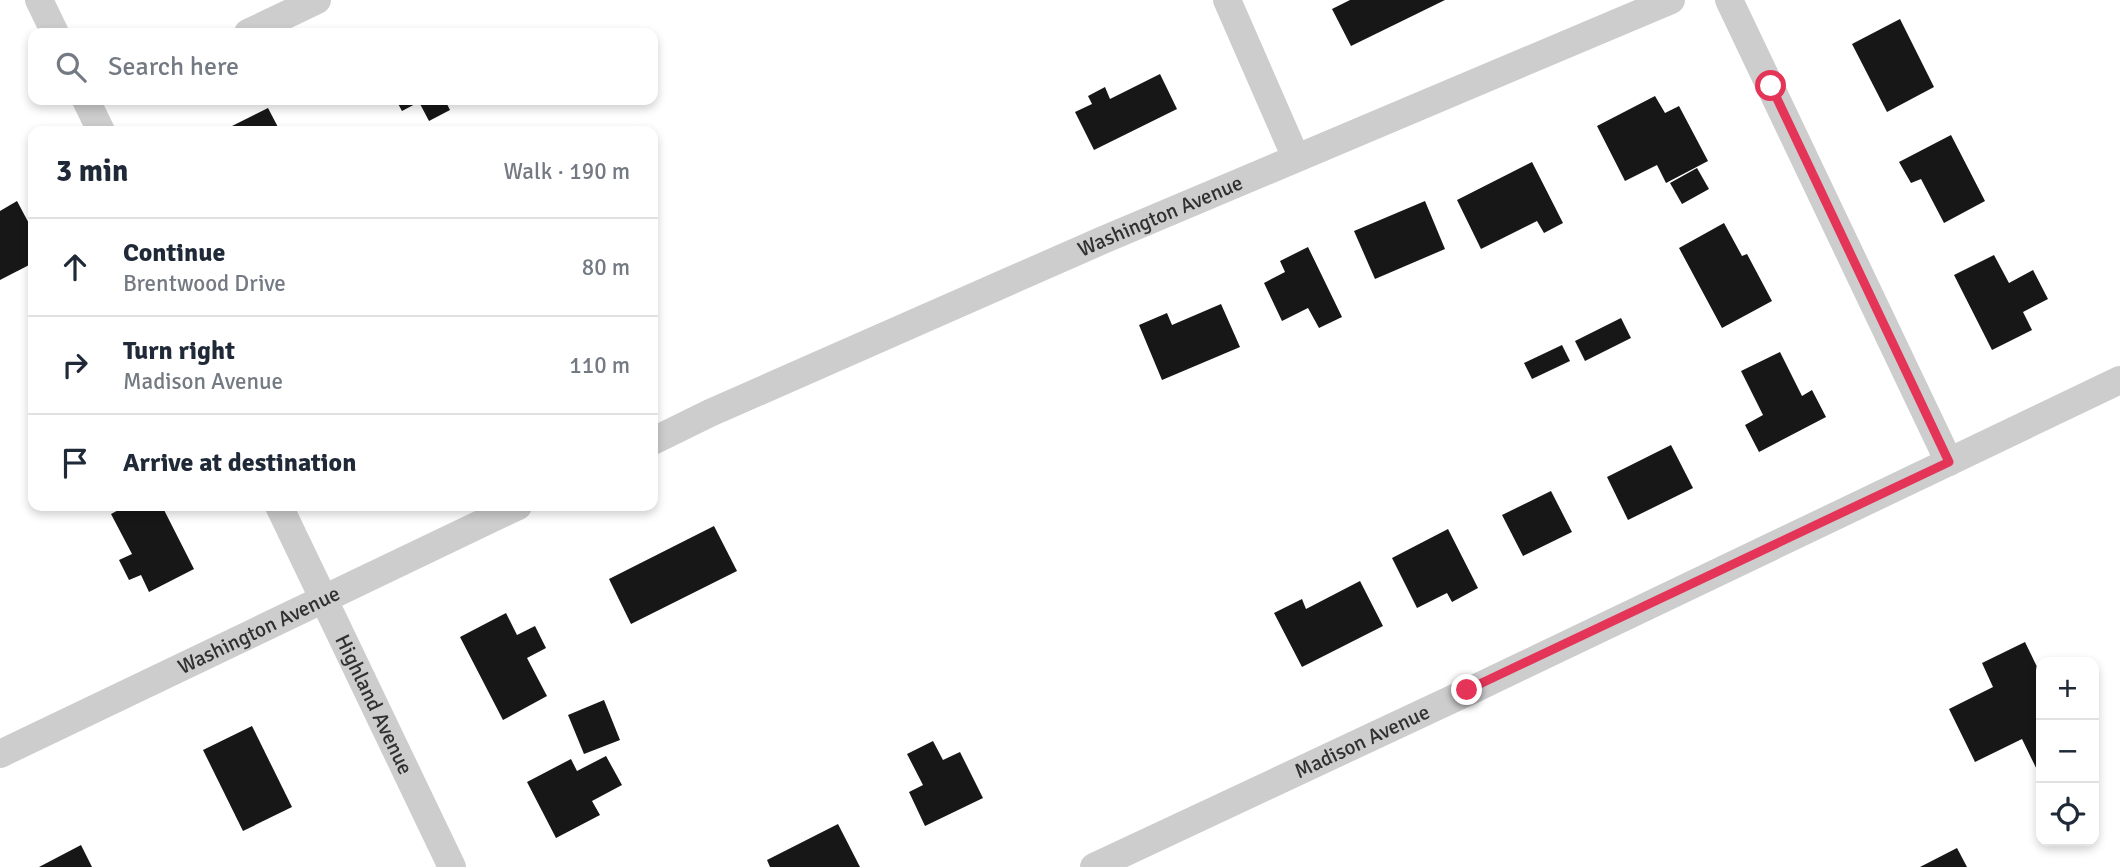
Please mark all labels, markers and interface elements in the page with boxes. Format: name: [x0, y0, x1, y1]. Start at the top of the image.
search box: [28, 28, 658, 105]
icon: search: [52, 48, 90, 86]
text: Search here: [108, 51, 239, 83]
route start: [1755, 70, 1786, 101]
text: 3 min: [56, 153, 128, 190]
text: Walk · 190 m: [504, 157, 630, 186]
street label: Washington Avenue: [1074, 169, 1247, 262]
text: Continue: [123, 237, 225, 269]
icon: ahead: [56, 248, 94, 286]
text: 80 m: [582, 253, 630, 282]
text: Brentwood Drive: [123, 269, 286, 298]
text: Turn right: [123, 335, 235, 367]
icon: right: [56, 346, 94, 384]
text: 110 m: [569, 351, 630, 380]
text: Madison Avenue: [123, 367, 283, 396]
icon: arrive: [56, 444, 94, 482]
text: Arrive at destination: [123, 447, 356, 479]
street label: Washington Avenue: [174, 580, 344, 680]
street label: Highland Avenue: [329, 630, 419, 779]
map controls: [2036, 657, 2099, 846]
button: +: [2036, 657, 2099, 720]
route end: [1451, 674, 1482, 705]
street label: Madison Avenue: [1290, 699, 1434, 784]
button: −: [2036, 720, 2099, 783]
button: locate: [2036, 783, 2099, 846]

